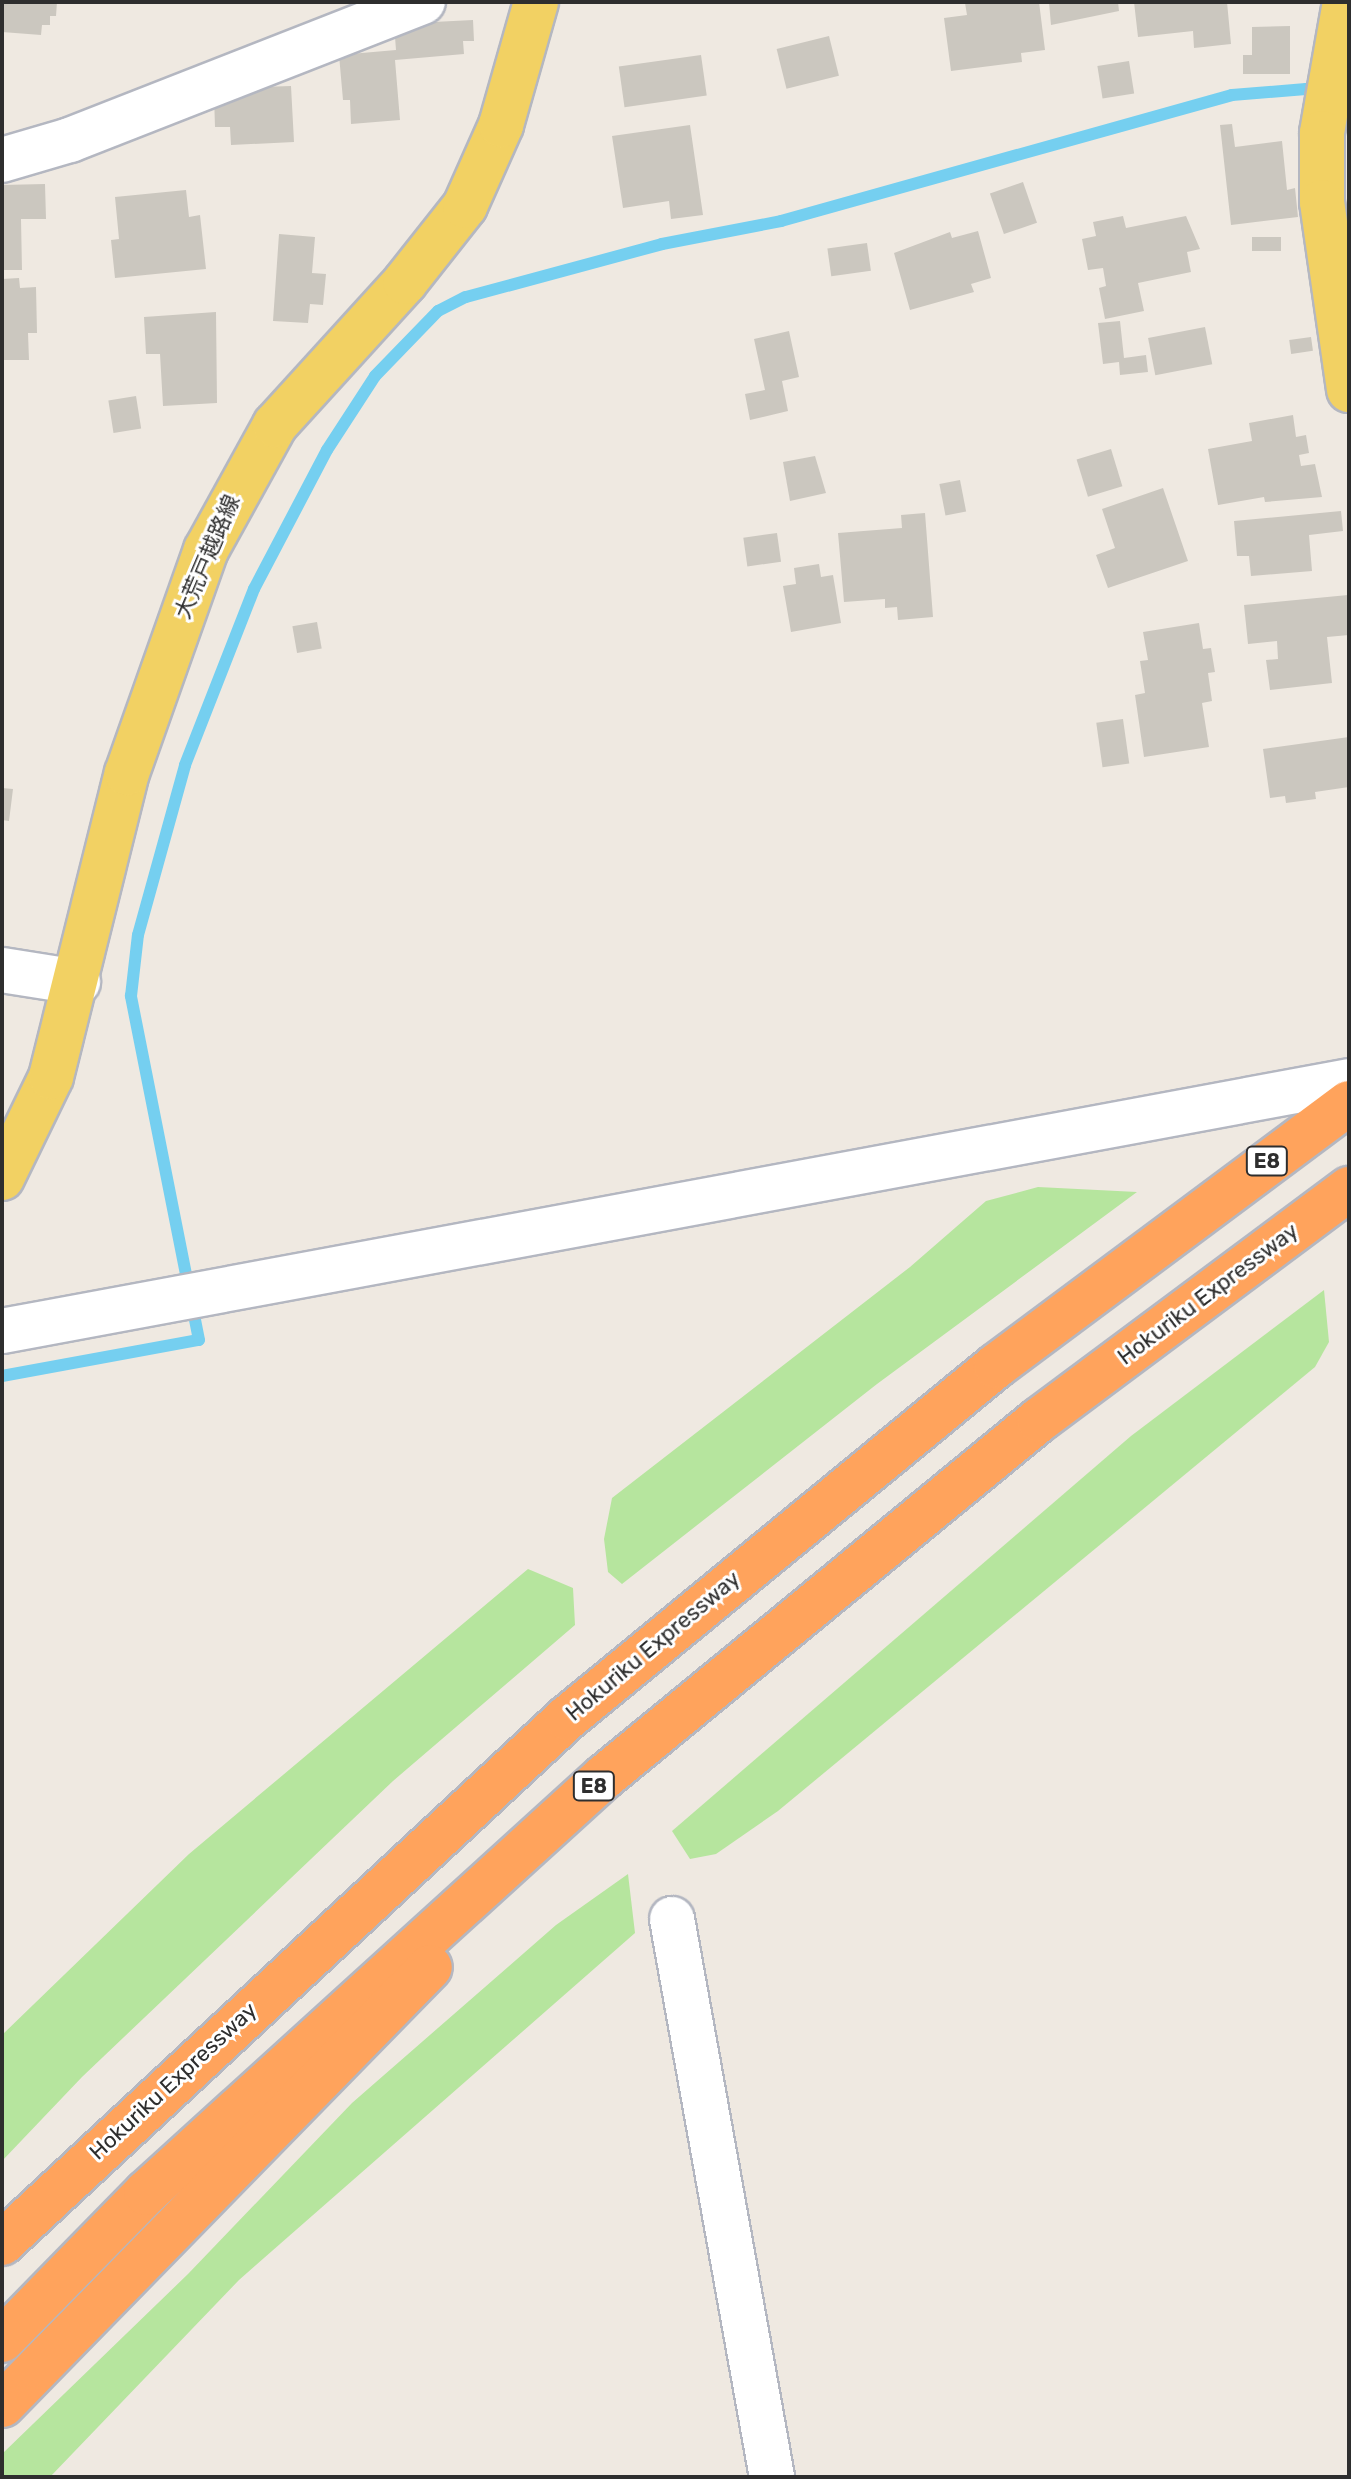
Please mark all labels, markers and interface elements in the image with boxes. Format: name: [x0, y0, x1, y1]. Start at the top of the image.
street label: 大荒戸越路線: [169, 491, 245, 623]
road number: E8: [1245, 1145, 1289, 1177]
street label: Hokuriku Expressway: [1113, 1218, 1303, 1370]
street label: Hokuriku Expressway: [561, 1566, 745, 1726]
road number: E8: [572, 1770, 616, 1802]
street label: Hokuriku Expressway: [84, 1997, 262, 2165]

